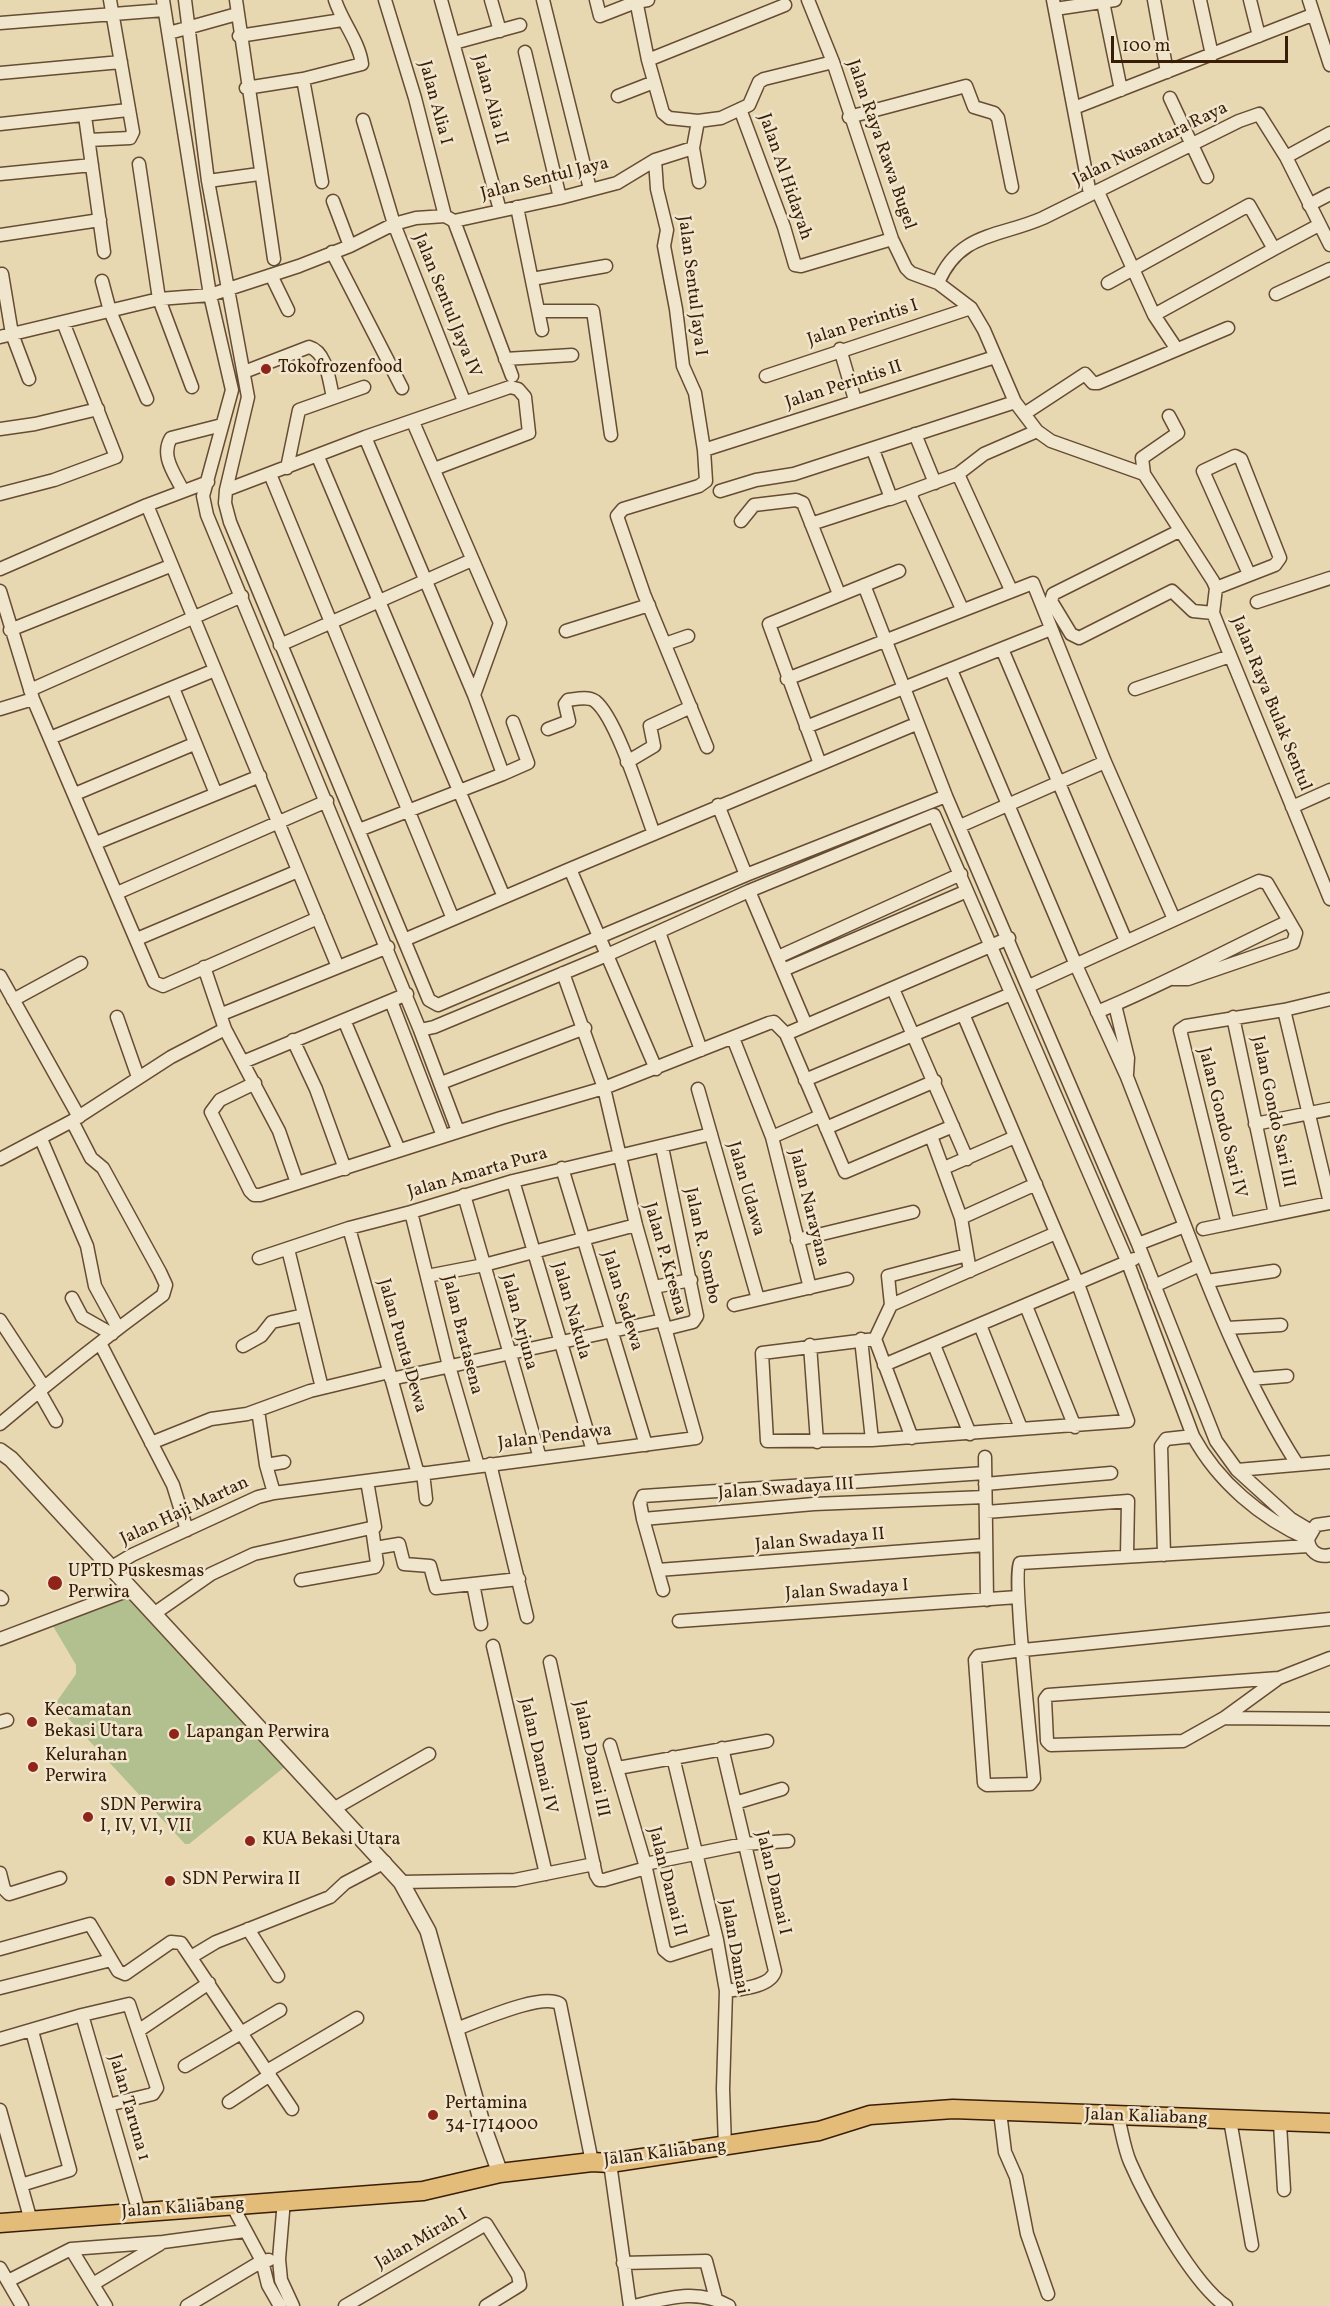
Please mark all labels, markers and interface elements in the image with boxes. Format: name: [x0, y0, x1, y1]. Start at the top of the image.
scale bar: [1114, 24, 1291, 62]
text: 100 m: [1122, 34, 1171, 59]
street label: Jalan Alia II: [467, 53, 511, 147]
street label: Jalan Raya Rawa Bugel: [841, 57, 919, 233]
street label: Jalan Alia I: [412, 59, 456, 147]
street label: Jalan Nusantara Raya: [1070, 98, 1232, 192]
street label: Jalan Al Hidayah: [752, 111, 816, 243]
street label: Jalan Sentul Jaya: [479, 154, 611, 206]
street label: Jalan Sentul Jaya I: [672, 215, 710, 357]
street label: Jalan Sentul Jaya IV: [407, 231, 485, 381]
street label: Jalan Perintis I: [805, 296, 921, 352]
street label: Jalan Perintis II: [783, 357, 905, 415]
place label: Tokofrozenfood: [278, 358, 403, 380]
marker: Tokofrozenfood: [259, 362, 273, 376]
street label: Jalan Raya Bulak Sentul: [1225, 613, 1315, 795]
street label: Jalan Gondo Sari III: [1245, 1034, 1299, 1190]
street label: Jalan Gondo Sari IV: [1192, 1045, 1250, 1201]
street label: Jalan Udawa: [721, 1139, 769, 1239]
street label: Jalan Amarta Pura: [405, 1144, 551, 1204]
street label: Jalan Narayana: [783, 1147, 833, 1269]
street label: Jalan R. Sombo: [678, 1186, 724, 1306]
street label: Jalan P. Kresna: [638, 1200, 690, 1318]
street label: Jalan Sadewa: [595, 1248, 647, 1354]
street label: Jalan Nakula: [546, 1260, 594, 1362]
street label: Jalan Arjuna: [495, 1272, 541, 1372]
street label: Jalan Bratasena: [436, 1273, 486, 1397]
street label: Jalan Punta Dewa: [372, 1277, 430, 1415]
street label: Jalan Pendawa: [497, 1420, 613, 1456]
street label: Jalan Haji Martan: [117, 1473, 253, 1551]
street label: Jalan Swadaya III: [717, 1474, 855, 1506]
street label: Jalan Swadaya II: [754, 1525, 886, 1557]
place label: UPTD Puskesmas Perwira: [68, 1562, 204, 1604]
marker: UPTD Puskesmas Perwira: [46, 1574, 64, 1592]
street label: Jalan Swadaya I: [785, 1576, 909, 1606]
street label: Jalan Damai IV: [513, 1696, 561, 1816]
street label: Jalan Damai III: [567, 1699, 613, 1819]
place label: Kecamatan Bekasi Utara: [44, 1701, 143, 1744]
marker: Kecamatan Bekasi Utara: [25, 1715, 39, 1729]
place label: Lapangan Perwira: [186, 1723, 330, 1745]
marker: Lapangan Perwira: [167, 1727, 181, 1741]
place label: Kelurahan Perwira: [45, 1746, 127, 1788]
marker: Kelurahan Perwira: [26, 1760, 40, 1774]
place label: SDN Perwira I, IV, VI, VII: [100, 1796, 202, 1838]
marker: SDN Perwira I, IV, VI, VII: [81, 1810, 95, 1824]
street label: Jalan Damai II: [642, 1825, 690, 1939]
street label: Jalan Damai I: [750, 1829, 794, 1937]
place label: KUA Bekasi Utara: [262, 1830, 401, 1852]
marker: KUA Bekasi Utara: [243, 1834, 257, 1848]
place label: SDN Perwira II: [182, 1870, 300, 1892]
marker: SDN Perwira II: [163, 1874, 177, 1888]
street label: Jalan Damai: [714, 1898, 752, 1996]
street label: Jalan Taruna 1: [102, 2052, 154, 2164]
place label: Pertamina 34-1714000: [445, 2094, 538, 2136]
street label: Jalan Kaliabang: [1084, 2105, 1208, 2131]
marker: Pertamina 34-1714000: [426, 2108, 440, 2122]
street label: Jalan Kaliabang: [603, 2136, 727, 2172]
street label: Jalan Kaliabang: [121, 2194, 245, 2224]
street label: Jalan Mirah I: [372, 2205, 472, 2275]

